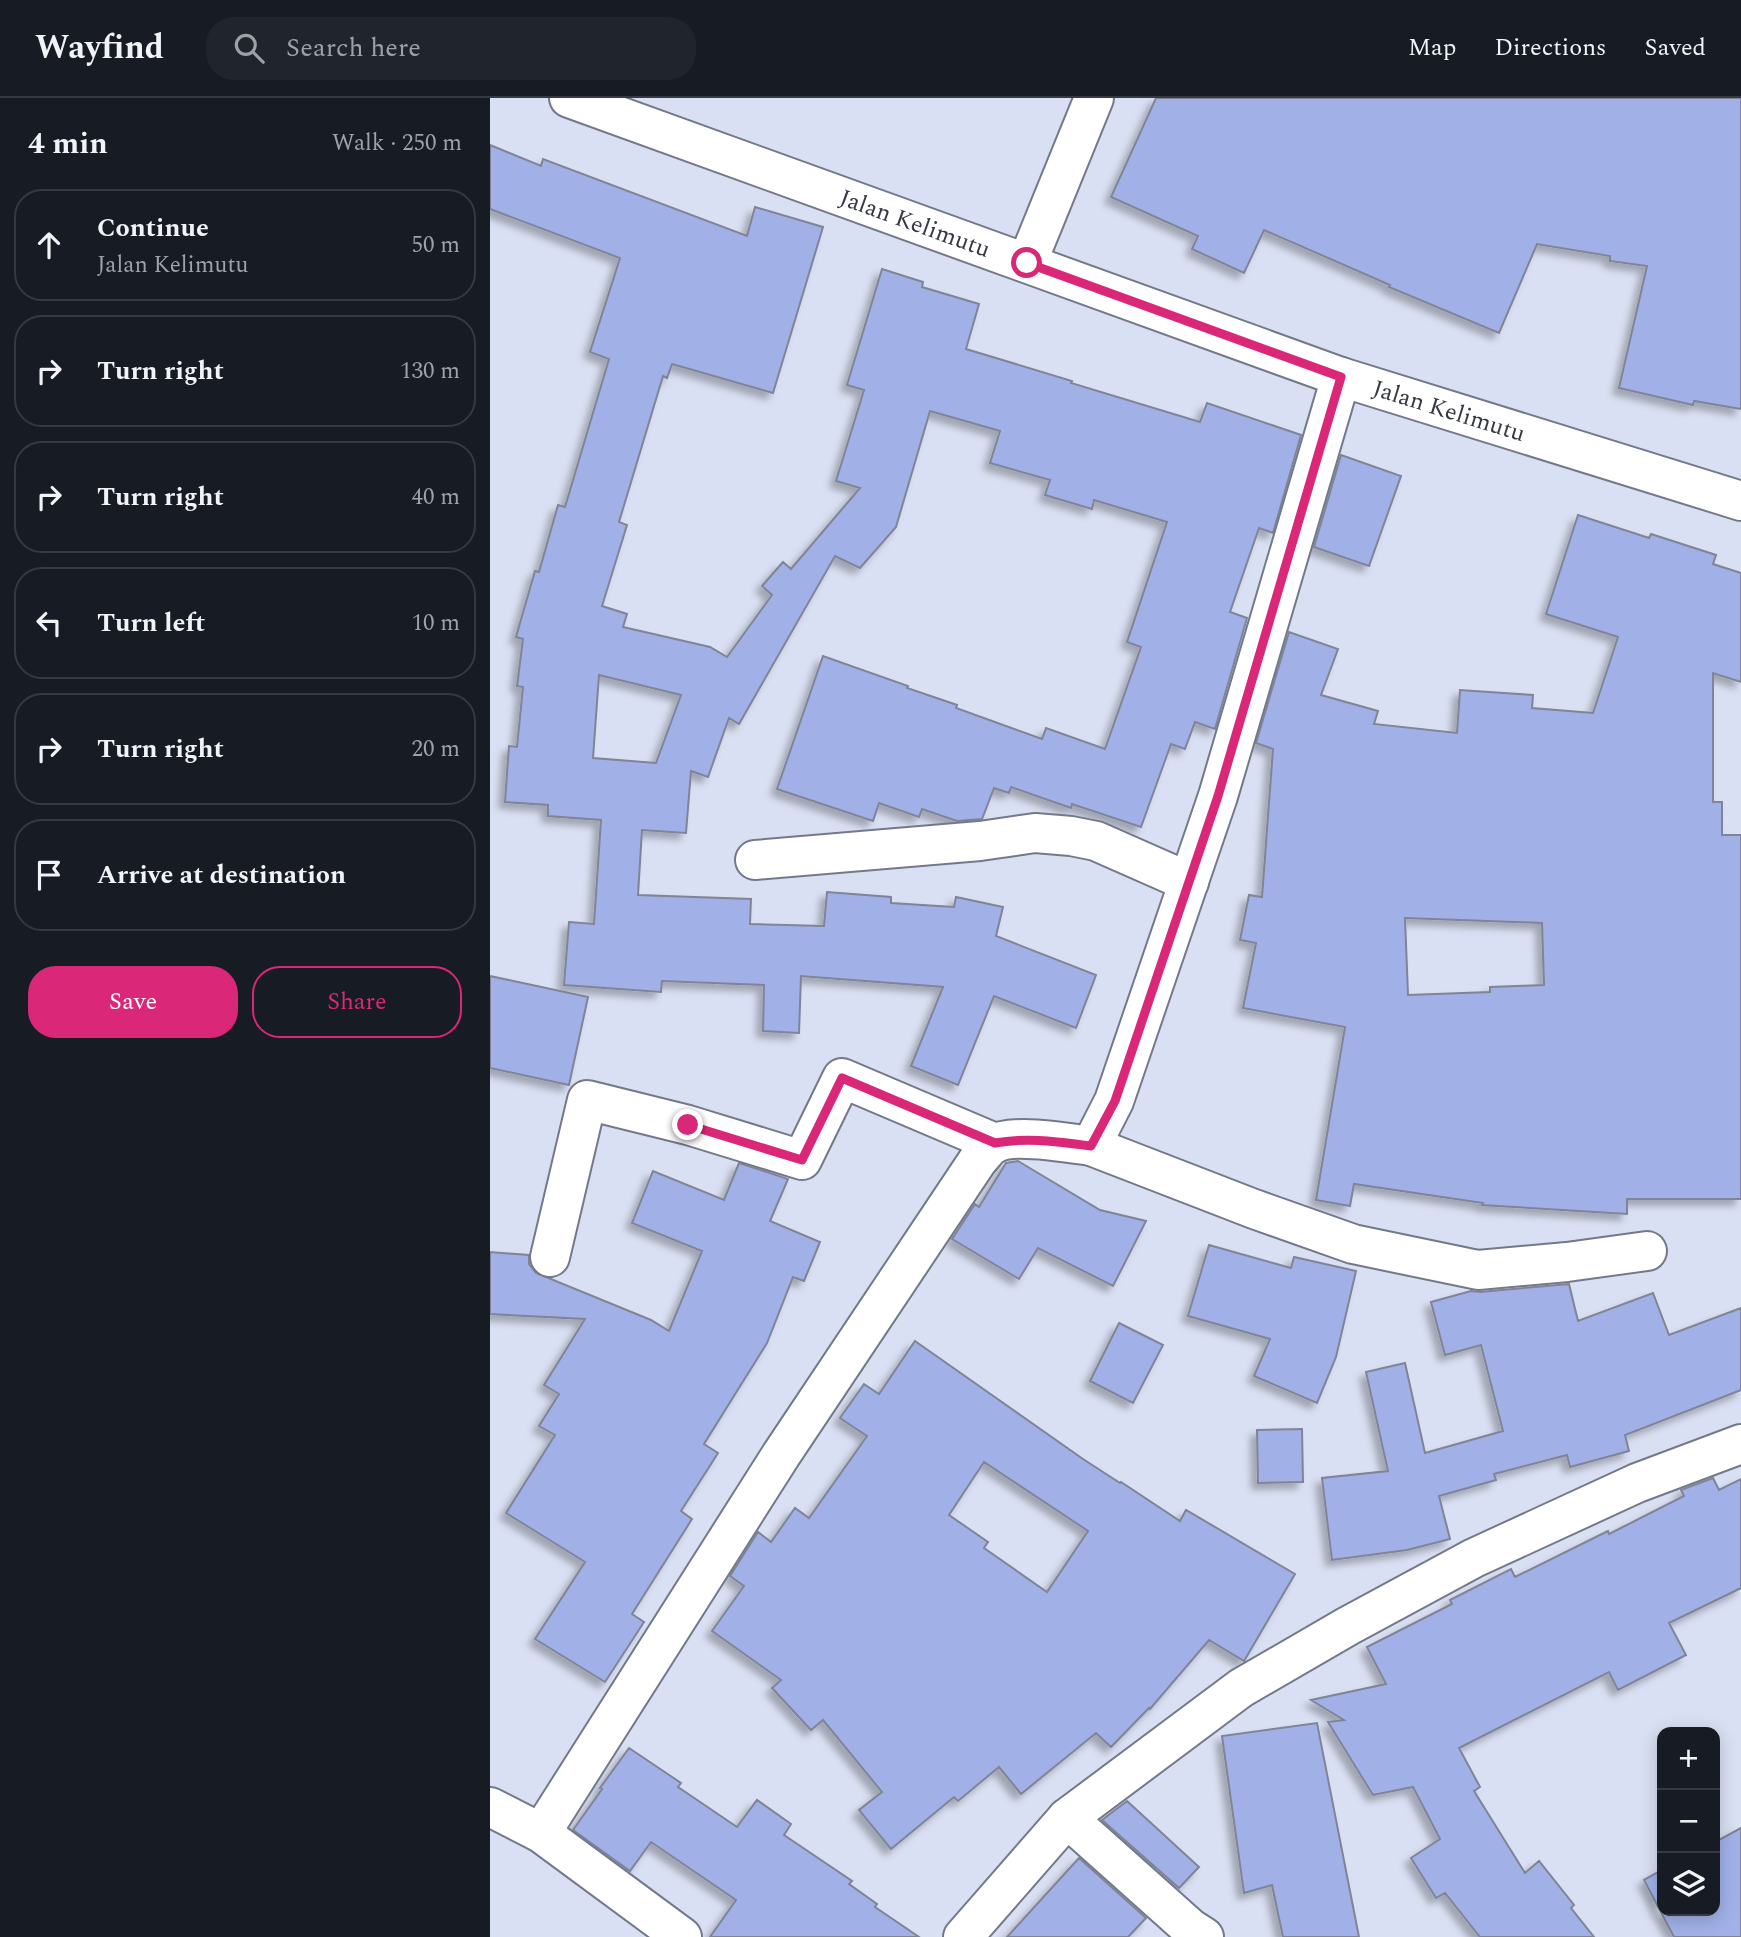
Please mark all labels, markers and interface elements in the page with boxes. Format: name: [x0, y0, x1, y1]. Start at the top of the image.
search box: [206, 17, 696, 80]
text: Wayfind: [35, 23, 164, 73]
text: Search here: [286, 28, 421, 68]
icon: search: [230, 29, 268, 67]
text: Map: [1408, 30, 1456, 66]
text: Directions: [1494, 30, 1606, 66]
text: Saved: [1644, 30, 1706, 66]
text: 4 min: [28, 121, 108, 167]
text: Walk · 250 m: [332, 126, 462, 161]
street label: Jalan Kelimutu: [834, 180, 995, 268]
text: Continue: [97, 208, 209, 248]
icon: ahead: [30, 226, 68, 264]
text: 50 m: [411, 228, 460, 263]
route start: [1011, 247, 1042, 278]
text: Jalan Kelimutu: [97, 248, 248, 283]
text: Turn right: [97, 351, 224, 391]
icon: right: [30, 352, 68, 390]
text: 130 m: [400, 354, 460, 389]
street label: Jalan Kelimutu: [1368, 371, 1530, 452]
text: Turn right: [97, 477, 224, 517]
icon: right: [30, 478, 68, 516]
text: 40 m: [411, 480, 460, 515]
text: Turn left: [97, 603, 205, 643]
icon: left: [30, 604, 68, 642]
text: 10 m: [411, 606, 460, 641]
text: Turn right: [97, 729, 224, 769]
icon: right: [30, 730, 68, 768]
text: 20 m: [411, 732, 460, 767]
text: Arrive at destination: [97, 855, 346, 895]
icon: arrive: [30, 856, 68, 894]
button: Save: [28, 966, 238, 1038]
button: Share: [252, 966, 462, 1038]
route end: [672, 1109, 703, 1140]
map controls: [1657, 1727, 1720, 1916]
button: +: [1657, 1727, 1720, 1790]
button: −: [1657, 1790, 1720, 1853]
button: layers: [1657, 1853, 1720, 1916]

